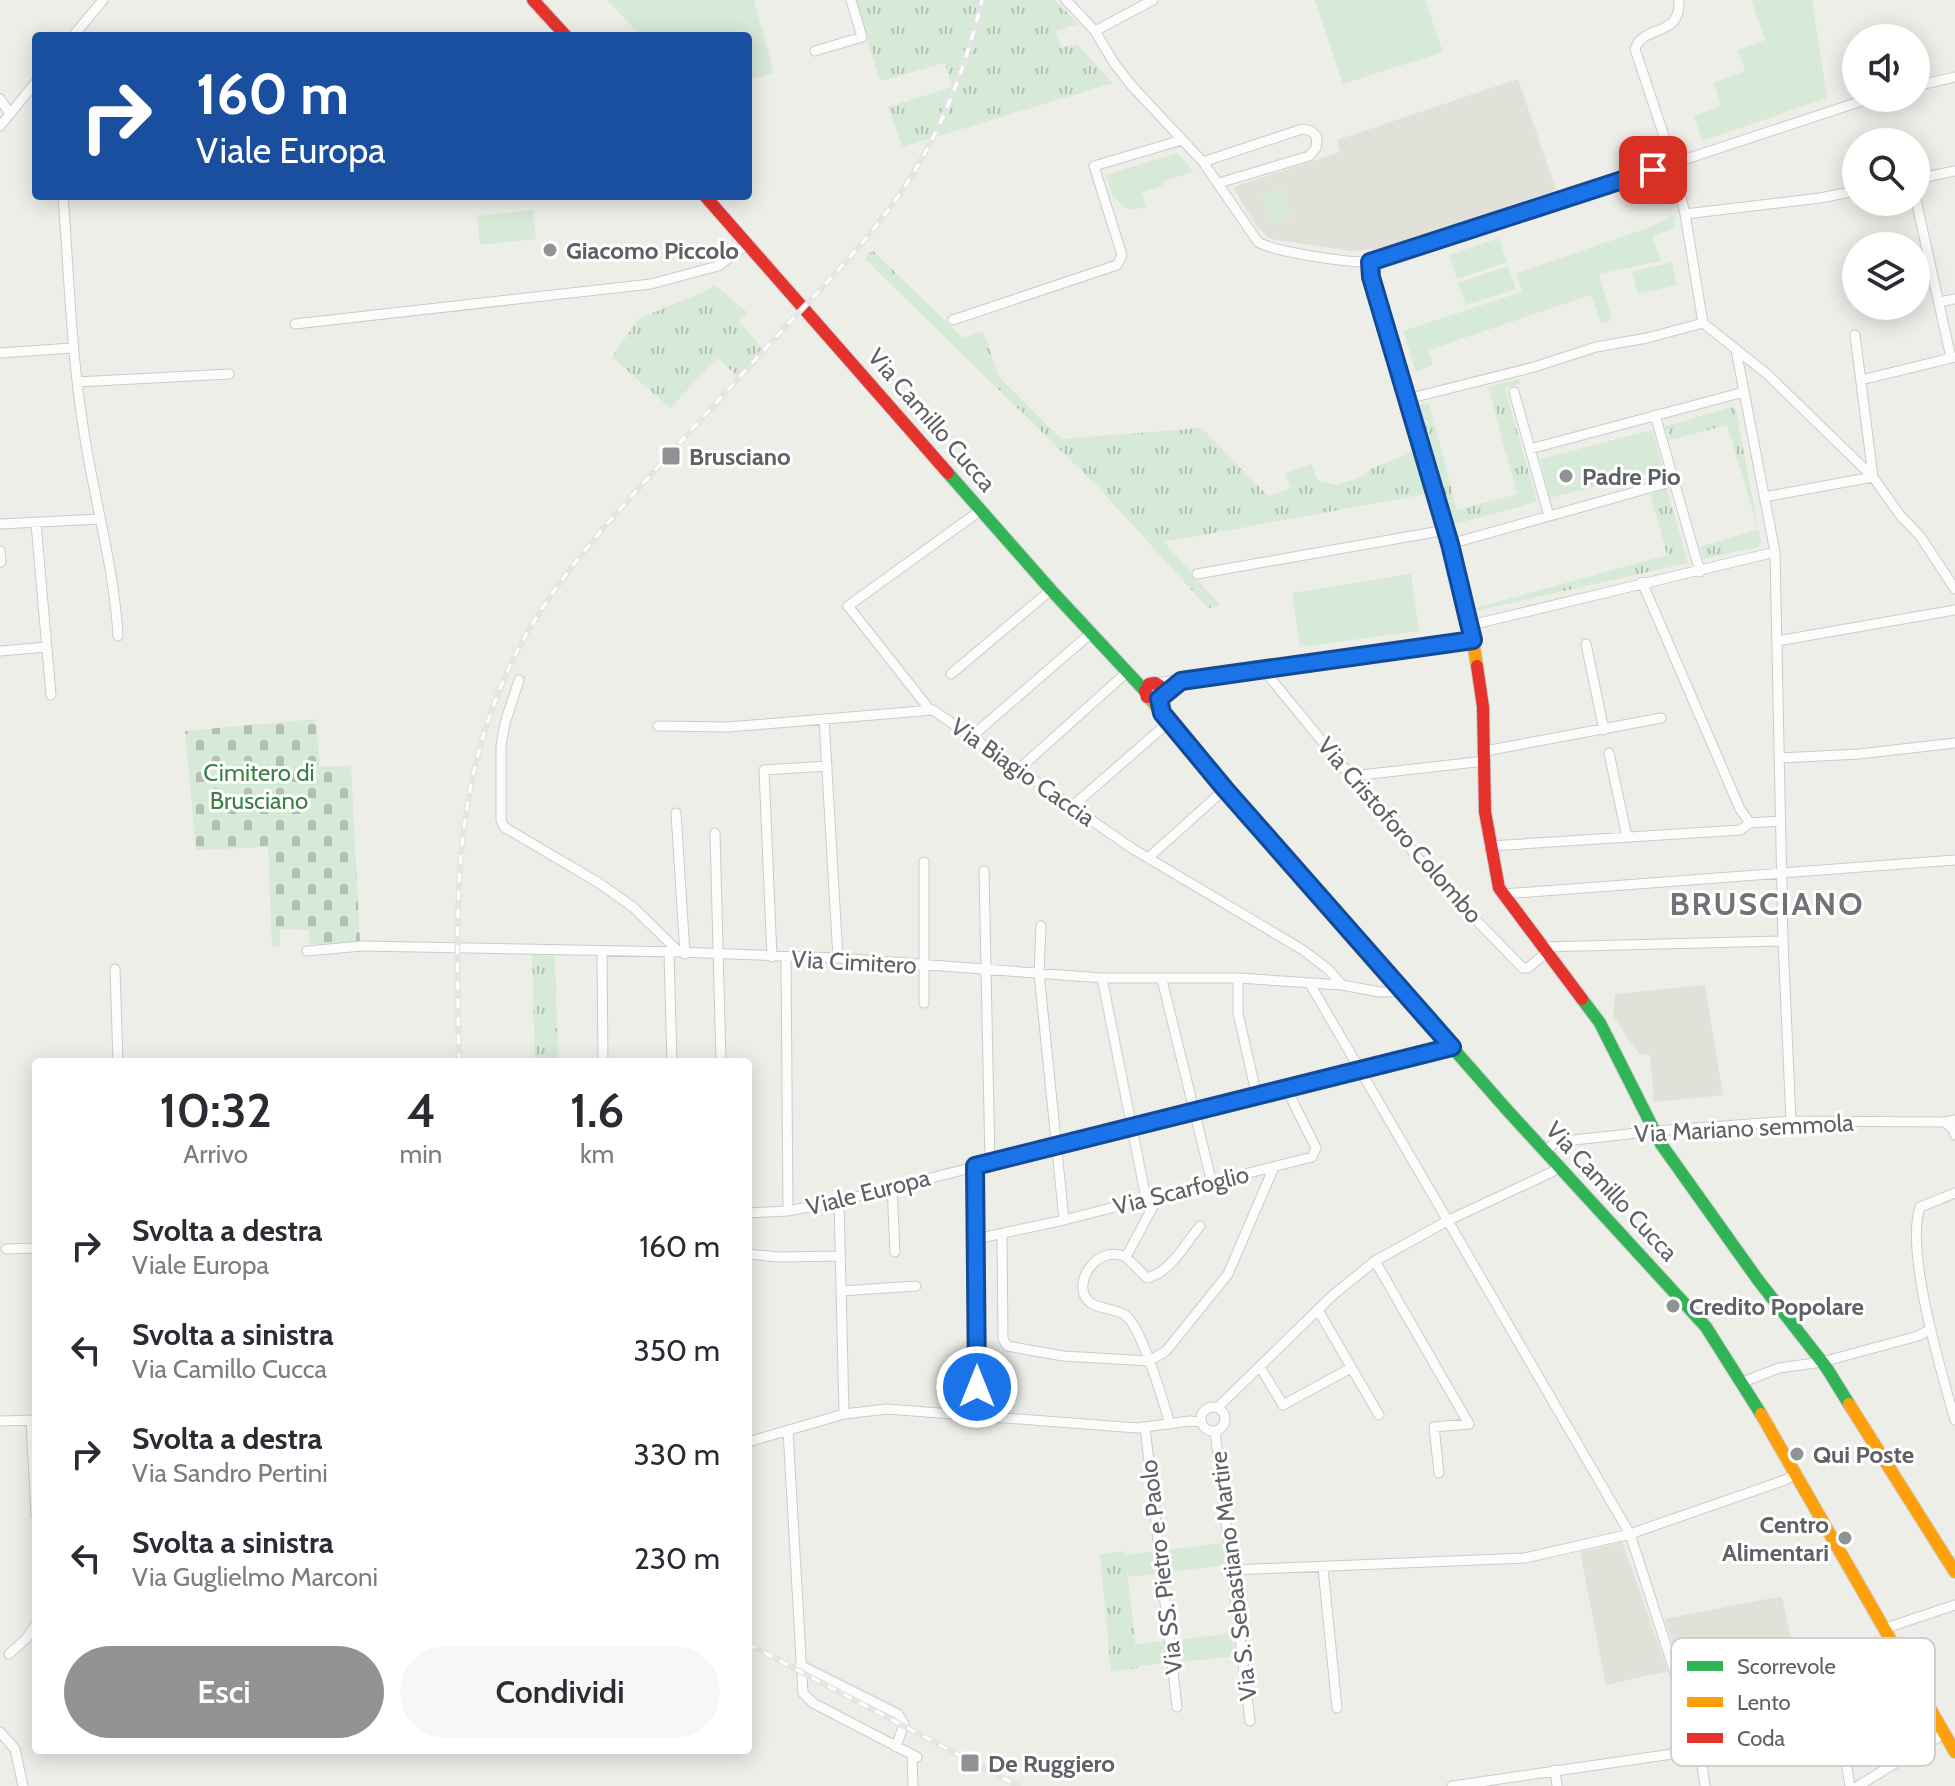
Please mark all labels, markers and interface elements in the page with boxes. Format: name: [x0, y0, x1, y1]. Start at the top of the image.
map controls: [1842, 24, 1930, 320]
button: sound: [1842, 24, 1930, 112]
text: 160 m: [196, 60, 349, 128]
icon: right: [64, 64, 168, 168]
text: Viale Europa: [196, 128, 386, 172]
button: search: [1842, 128, 1930, 216]
pin: [1619, 136, 1687, 204]
icon: arrive: [1631, 148, 1675, 192]
button: layers: [1842, 232, 1930, 320]
place label: Giacomo Piccolo: [566, 236, 739, 265]
marker: Giacomo Piccolo: [541, 241, 559, 259]
street label: Via Camillo Cucca: [862, 343, 1002, 498]
place label: Brusciano: [689, 442, 791, 471]
marker: Brusciano: [660, 445, 682, 467]
place label: Padre Pio: [1582, 462, 1681, 491]
marker: Padre Pio: [1557, 467, 1575, 485]
street label: Via Biagio Caccia: [945, 712, 1101, 833]
street label: Via Cristoforo Colombo: [1311, 731, 1489, 929]
park label: Cimitero di Brusciano: [203, 758, 315, 815]
district label: BRUSCIANO: [1669, 884, 1865, 923]
street label: Via Cimitero: [791, 944, 917, 980]
text: 10:32: [160, 1081, 272, 1139]
text: 4: [406, 1081, 435, 1139]
text: 1.6: [570, 1081, 624, 1139]
street label: Via Mariano semmola: [1634, 1108, 1855, 1148]
street label: Via Camillo Cucca: [1540, 1115, 1684, 1267]
text: Arrivo: [183, 1138, 248, 1170]
text: min: [399, 1138, 442, 1170]
text: km: [580, 1138, 614, 1170]
street label: Via Scarfoglio: [1110, 1159, 1252, 1221]
street label: Viale Europa: [803, 1163, 933, 1221]
text: Svolta a destra: [132, 1212, 323, 1249]
icon: right: [64, 1224, 108, 1268]
text: 160 m: [639, 1228, 720, 1265]
text: Viale Europa: [132, 1249, 269, 1281]
place label: Credito Popolare: [1689, 1292, 1864, 1321]
marker: Credito Popolare: [1664, 1297, 1682, 1315]
text: Svolta a sinistra: [132, 1316, 334, 1353]
icon: left: [64, 1328, 108, 1372]
text: 350 m: [634, 1332, 720, 1369]
position arrow: [935, 1345, 1019, 1429]
text: Via Camillo Cucca: [132, 1353, 327, 1385]
text: Svolta a destra: [132, 1420, 323, 1457]
icon: right: [64, 1432, 108, 1476]
text: 330 m: [634, 1436, 720, 1473]
place label: Qui Poste: [1813, 1440, 1914, 1469]
marker: Qui Poste: [1788, 1445, 1806, 1463]
street label: Via S. Sebastiano Martire: [1203, 1450, 1263, 1702]
text: Via Sandro Pertini: [132, 1457, 328, 1489]
street label: Via SS. Pietro e Paolo: [1133, 1458, 1189, 1676]
place label: Centro Alimentari: [1722, 1510, 1829, 1567]
text: Svolta a sinistra: [132, 1524, 334, 1561]
marker: Centro Alimentari: [1836, 1529, 1854, 1547]
icon: left: [64, 1536, 108, 1580]
text: 230 m: [634, 1540, 720, 1577]
text: Via Guglielmo Marconi: [132, 1561, 378, 1593]
legend: [1671, 1638, 1935, 1766]
button: Esci: [64, 1646, 384, 1738]
button: Condividi: [400, 1646, 720, 1738]
text: Scorrevole: [1737, 1653, 1836, 1680]
text: Lento: [1737, 1689, 1791, 1716]
text: Coda: [1737, 1725, 1786, 1752]
place label: De Ruggiero: [988, 1749, 1115, 1778]
marker: De Ruggiero: [959, 1752, 981, 1774]

